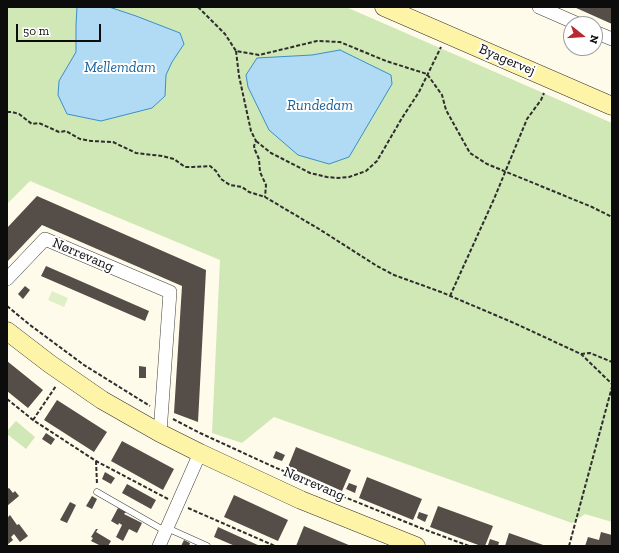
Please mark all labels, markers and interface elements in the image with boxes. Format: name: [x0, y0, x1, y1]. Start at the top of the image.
scale bar: [18, 16, 103, 42]
north arrow: [563, 16, 603, 56]
text: 50 m: [23, 24, 49, 38]
text: N: [587, 33, 601, 45]
street label: Byagervej: [476, 41, 538, 79]
water label: Mellemdam: [84, 59, 156, 77]
water label: Rundedam: [287, 97, 353, 115]
street label: Nørrevang: [50, 235, 116, 275]
street label: Nørrevang: [281, 464, 347, 504]

